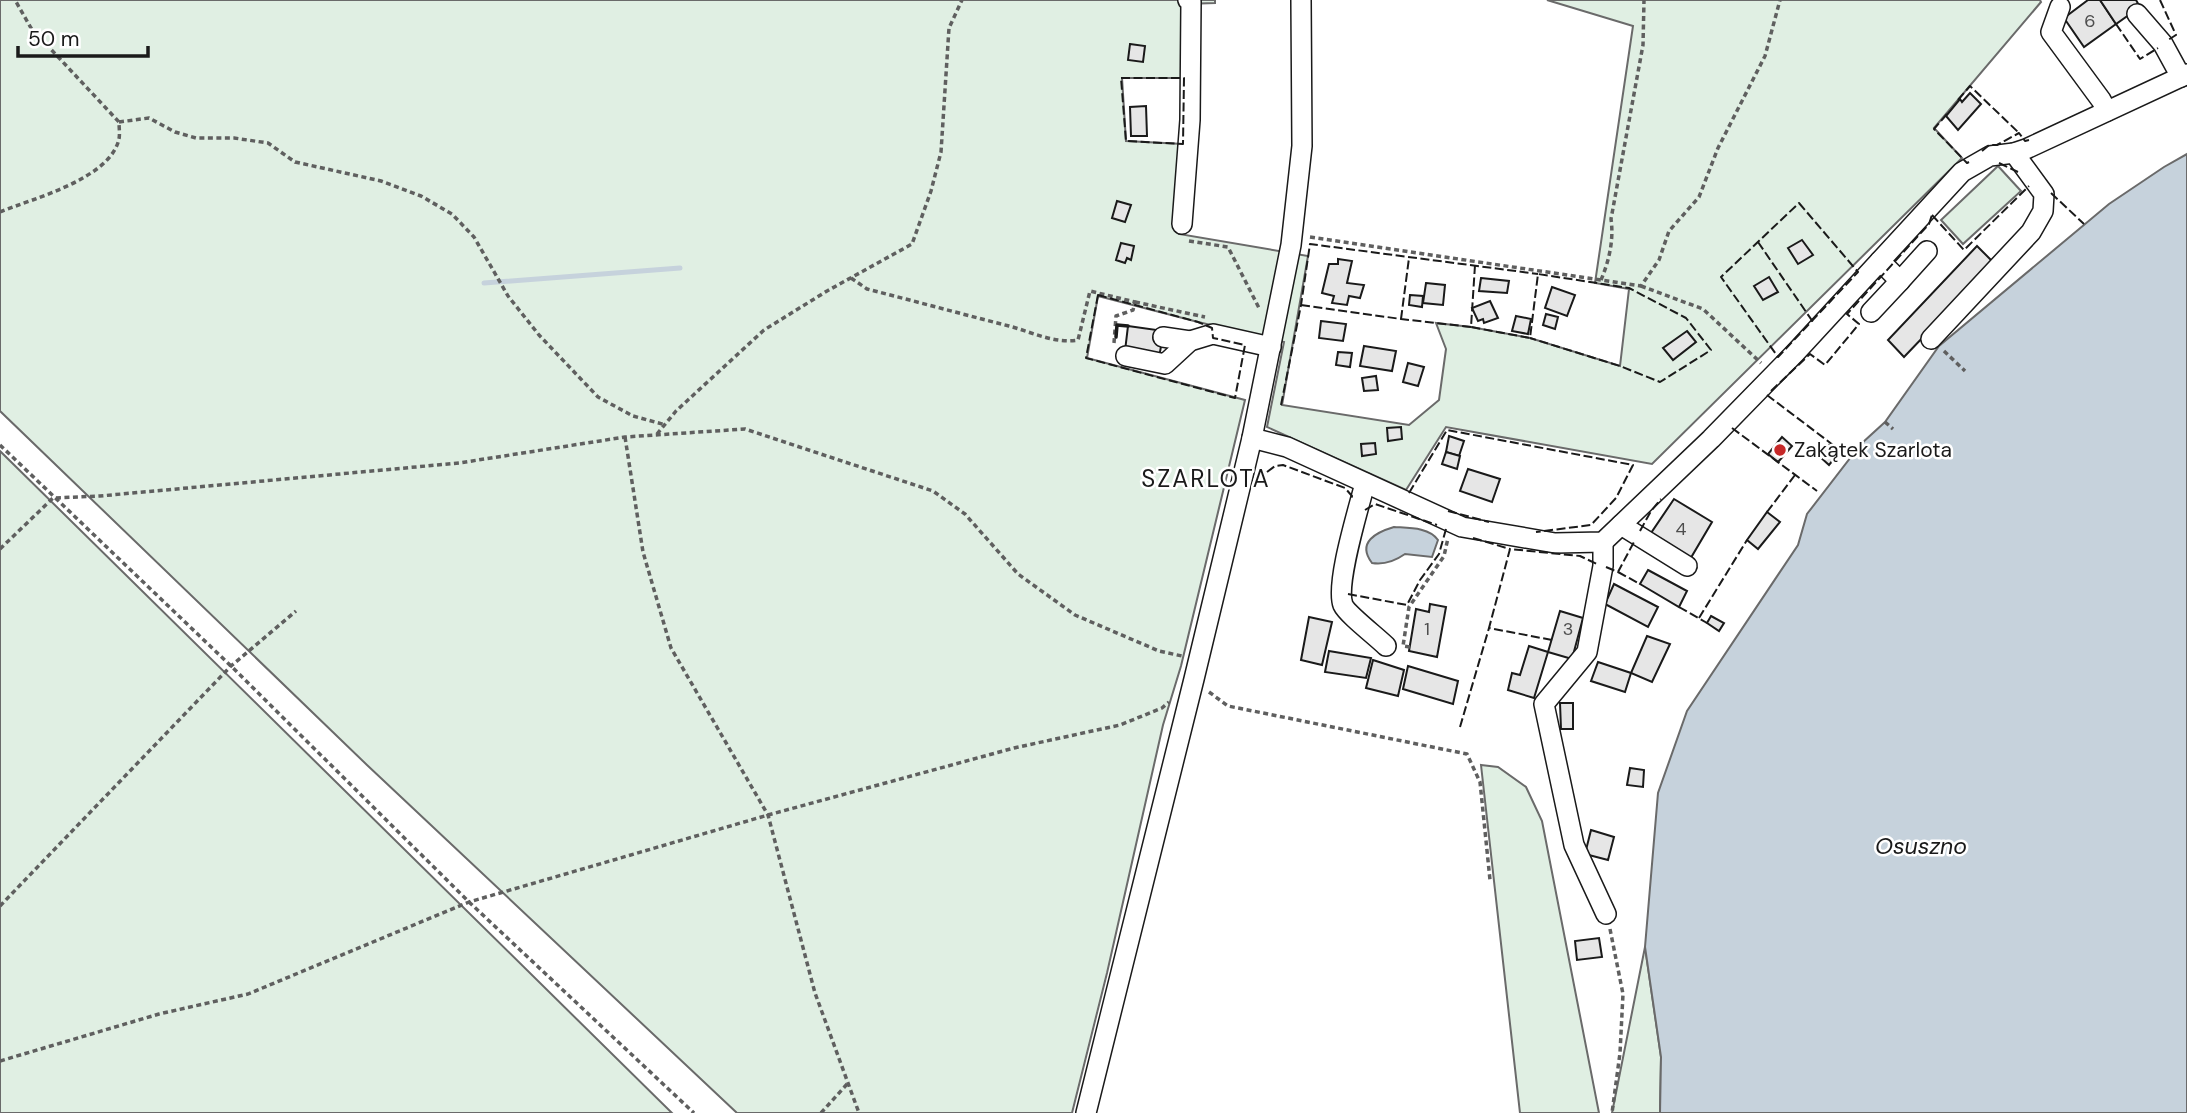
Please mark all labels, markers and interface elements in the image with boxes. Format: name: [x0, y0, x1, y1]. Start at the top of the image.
house number: 6: [2084, 9, 2096, 33]
scale bar: [18, 14, 147, 58]
text: 50 m: [28, 25, 79, 53]
place label: Zakątek Szarlota: [1794, 436, 1952, 464]
marker: Zakątek Szarlota: [1772, 442, 1788, 458]
district label: SZARLOTA: [1141, 463, 1271, 494]
house number: 4: [1676, 517, 1687, 541]
house number: 1: [1424, 617, 1430, 641]
house number: 3: [1563, 617, 1573, 641]
water label: Osuszno: [1875, 831, 1967, 861]

